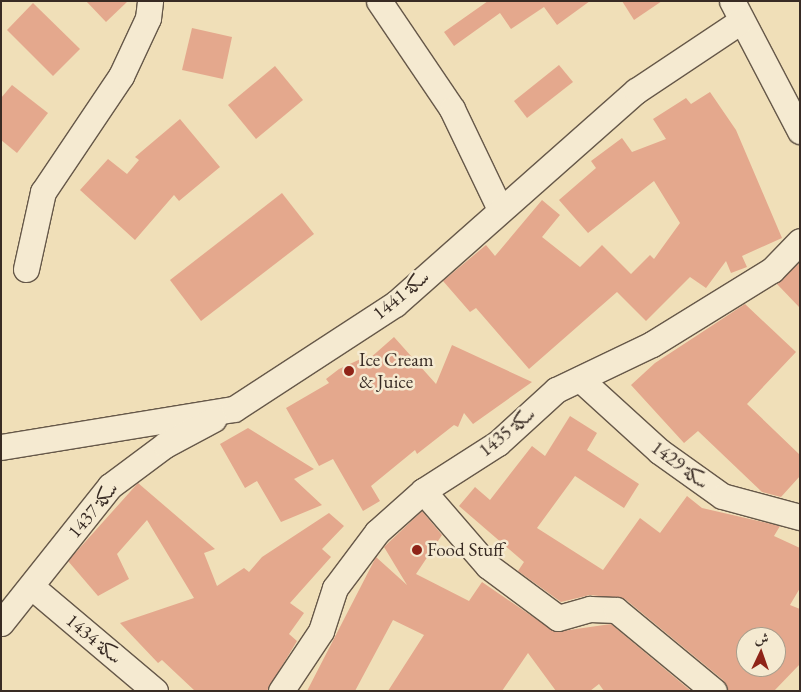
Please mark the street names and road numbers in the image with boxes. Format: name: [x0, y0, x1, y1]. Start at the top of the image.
street label: سكة 1441: [368, 265, 434, 325]
street label: سكة 1435: [474, 402, 540, 462]
street label: سكة 1429: [647, 436, 713, 494]
street label: سكة 1437: [63, 477, 123, 543]
street label: سكة 1434: [61, 609, 127, 669]

